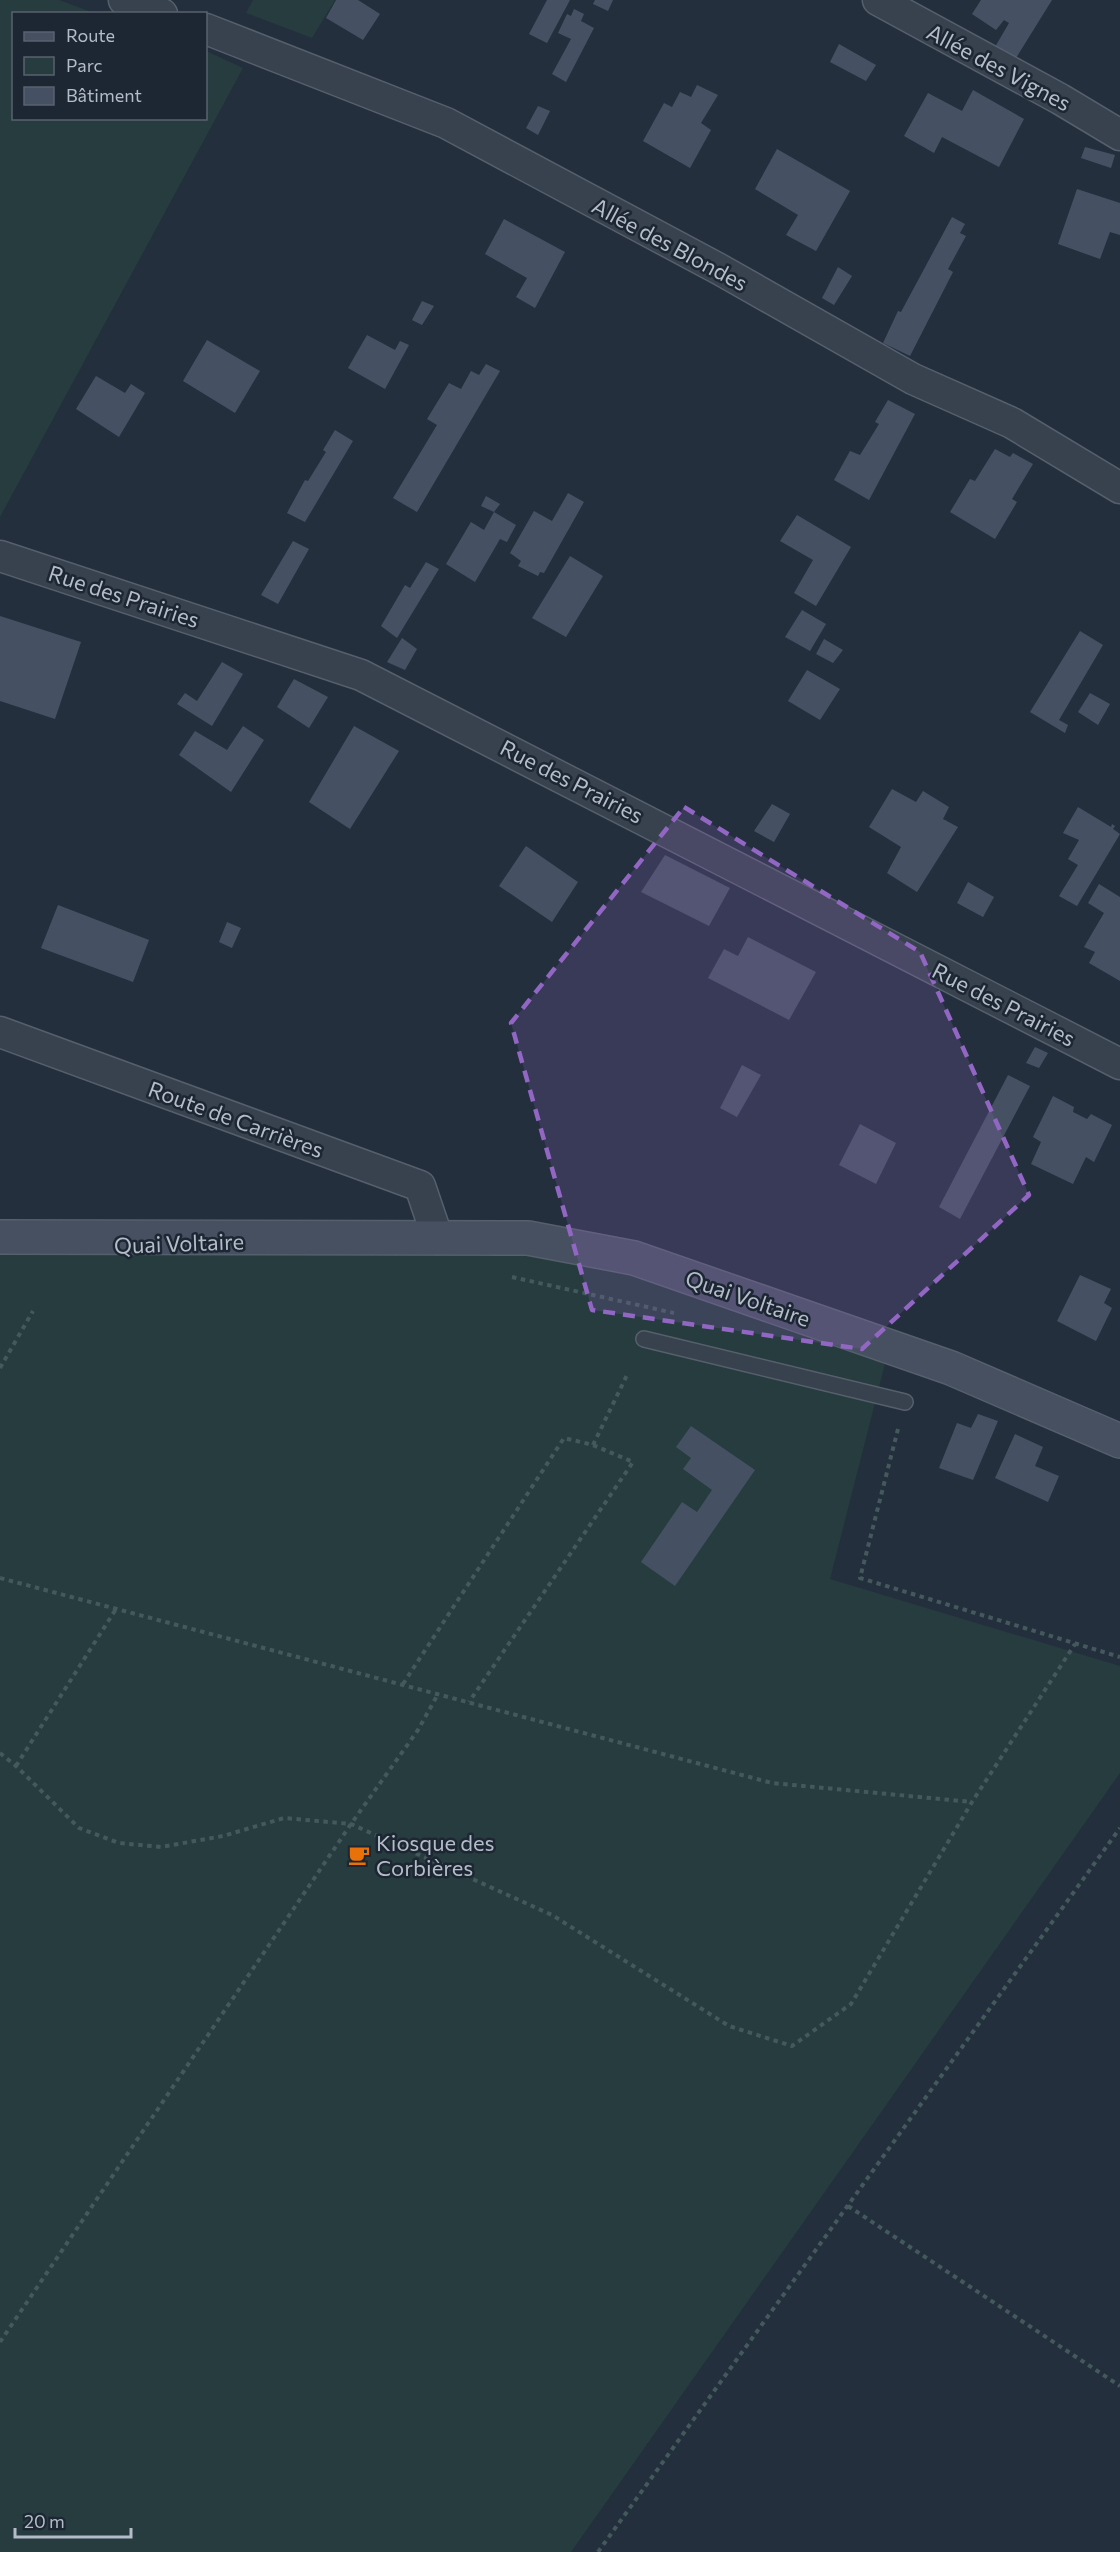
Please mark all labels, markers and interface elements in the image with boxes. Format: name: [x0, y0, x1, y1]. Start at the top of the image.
legend: [12, 12, 207, 120]
street label: Allée des Vignes: [922, 18, 1076, 116]
text: Route: [66, 24, 115, 46]
text: Parc: [66, 54, 103, 76]
text: Bâtiment: [66, 84, 142, 106]
street label: Allée des Blondes: [588, 192, 752, 296]
street label: Rue des Prairies: [45, 559, 203, 633]
street label: Rue des Prairies: [496, 733, 648, 829]
street label: Rue des Prairies: [928, 956, 1080, 1052]
street label: Route de Carrières: [145, 1075, 327, 1163]
street label: Quai Voltaire: [114, 1227, 244, 1259]
street label: Quai Voltaire: [682, 1264, 814, 1332]
place label: Kiosque des Corbières: [376, 1829, 495, 1881]
cafe icon: Kiosque des Corbières: [347, 1843, 371, 1867]
scale bar: [15, 2501, 130, 2539]
text: 20 m: [24, 2510, 65, 2532]

